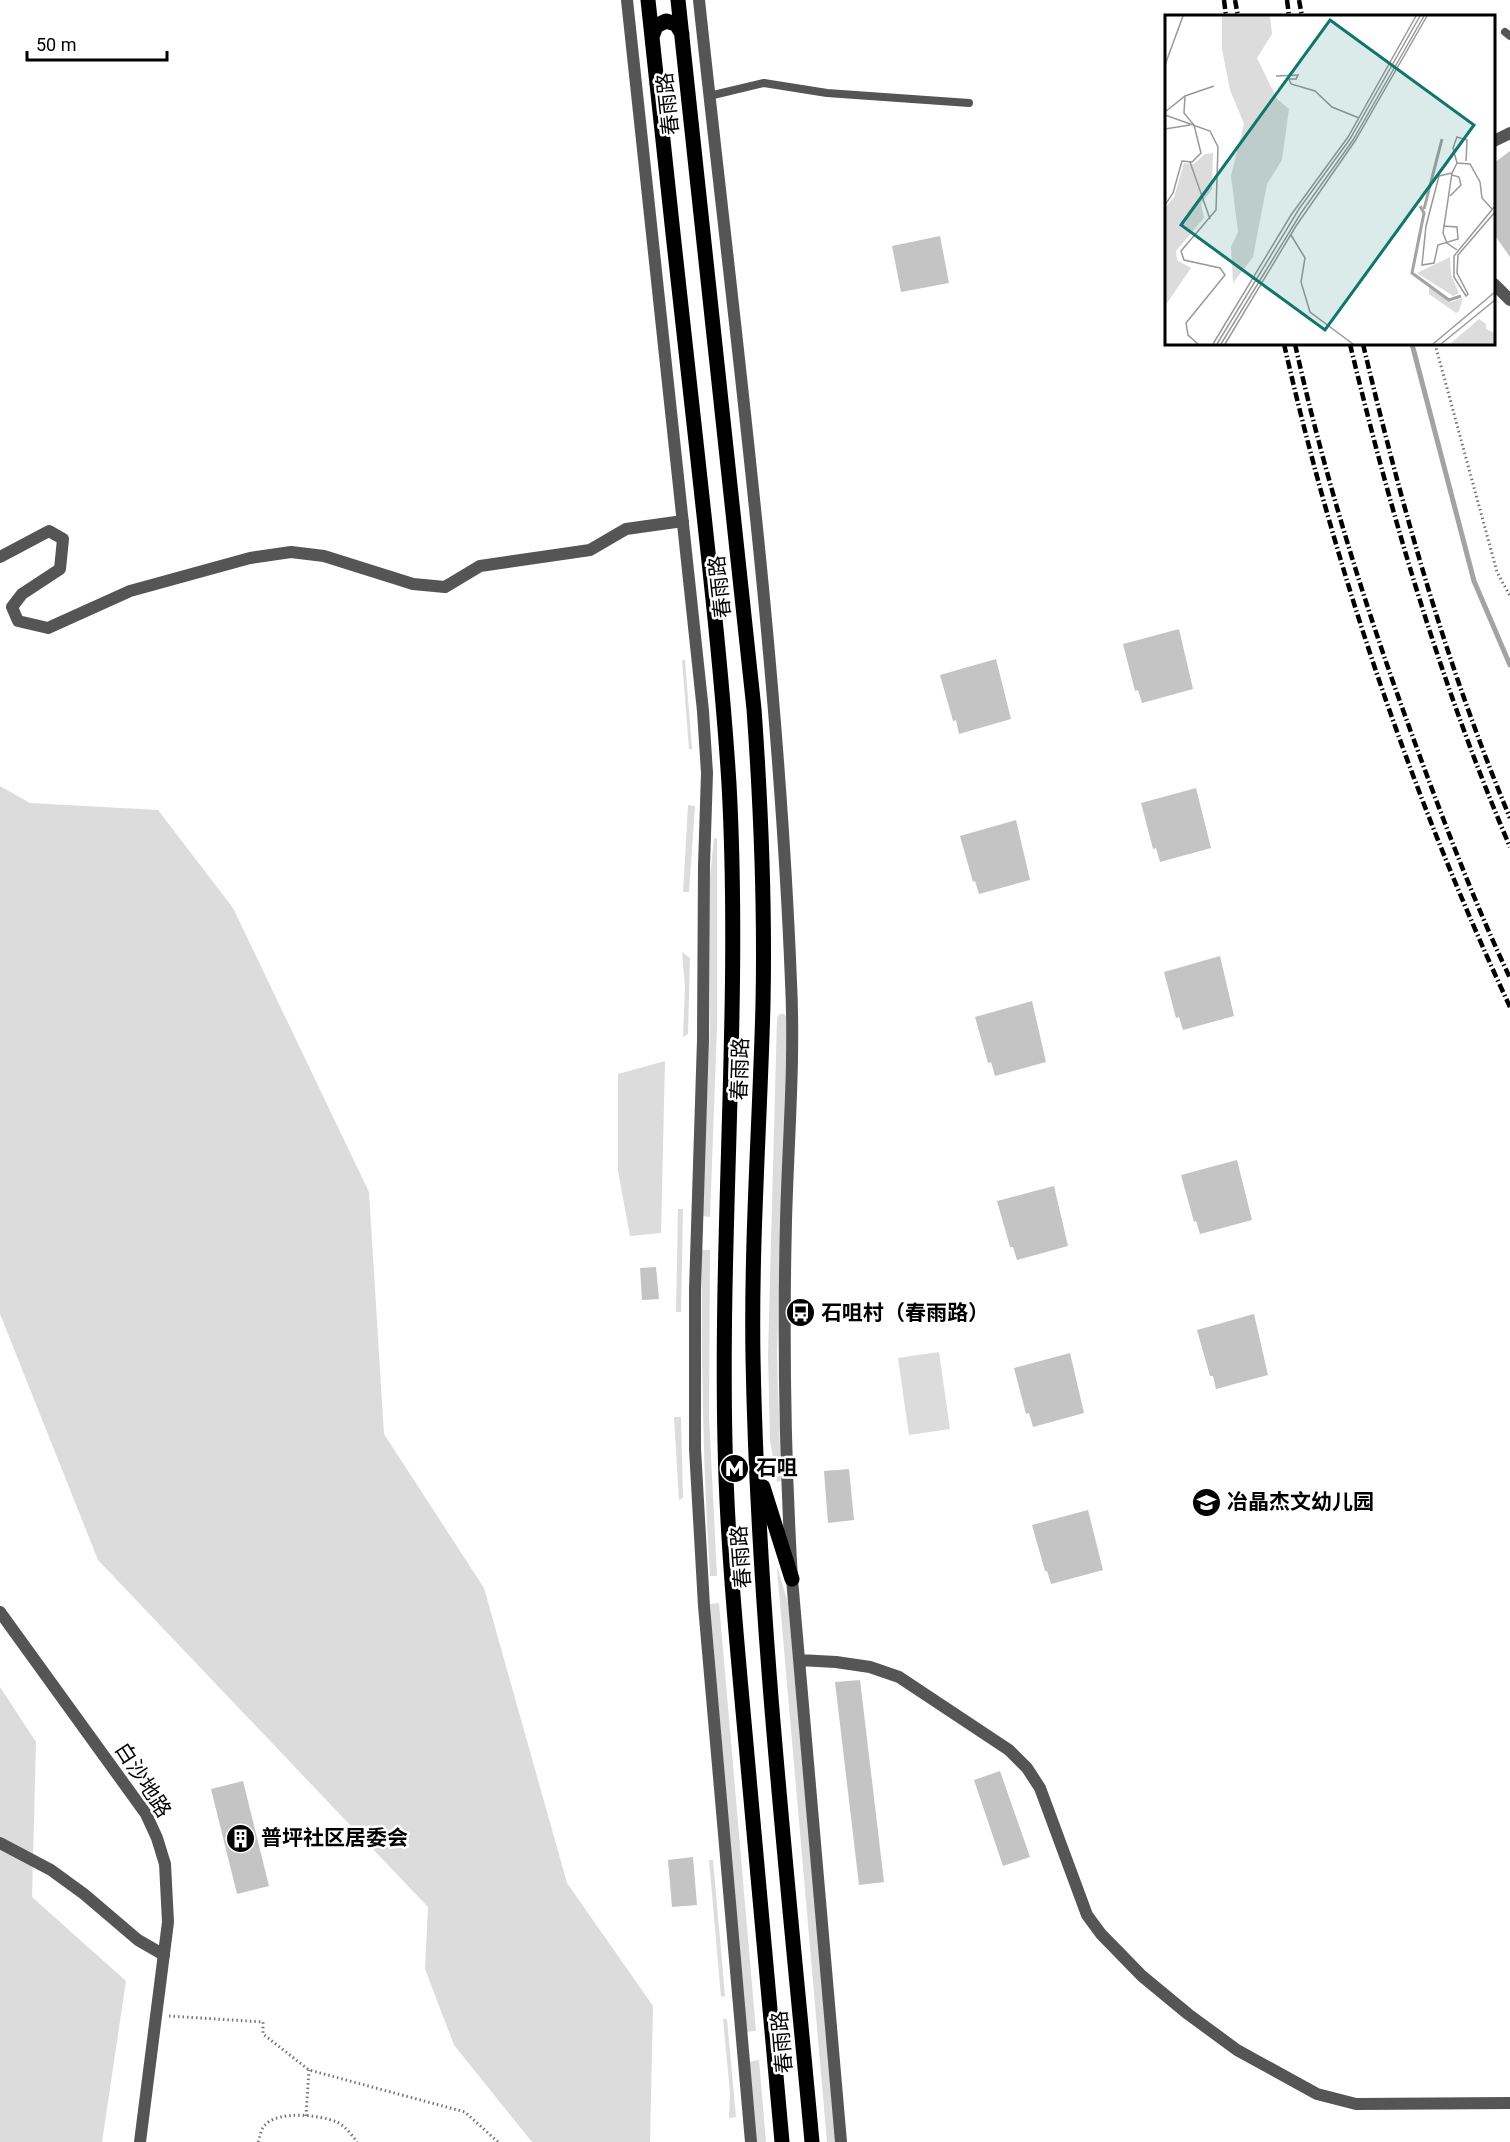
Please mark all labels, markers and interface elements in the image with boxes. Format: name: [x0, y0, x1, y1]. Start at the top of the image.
inset map: [1165, 15, 1495, 345]
scale bar: [27, 24, 166, 62]
text: 50 m: [36, 34, 76, 55]
street label: 春雨路: [653, 71, 683, 137]
street label: 春雨路: [705, 554, 735, 620]
street label: 春雨路: [727, 1037, 753, 1101]
bus stop icon: 石咀村（春雨路）: [784, 1297, 816, 1329]
place label: 石咀村（春雨路）: [821, 1301, 989, 1325]
metro station icon: 石咀: [719, 1452, 751, 1484]
place label: 石咀: [756, 1456, 798, 1480]
school or university icon: 冶晶杰文幼儿园: [1190, 1486, 1222, 1518]
place label: 冶晶杰文幼儿园: [1227, 1490, 1374, 1514]
street label: 春雨路: [727, 1525, 755, 1589]
street label: 白沙地路: [110, 1738, 176, 1822]
building icon: 普坪社区居委会: [224, 1822, 256, 1854]
place label: 普坪社区居委会: [261, 1826, 408, 1850]
street label: 春雨路: [767, 2010, 797, 2074]

